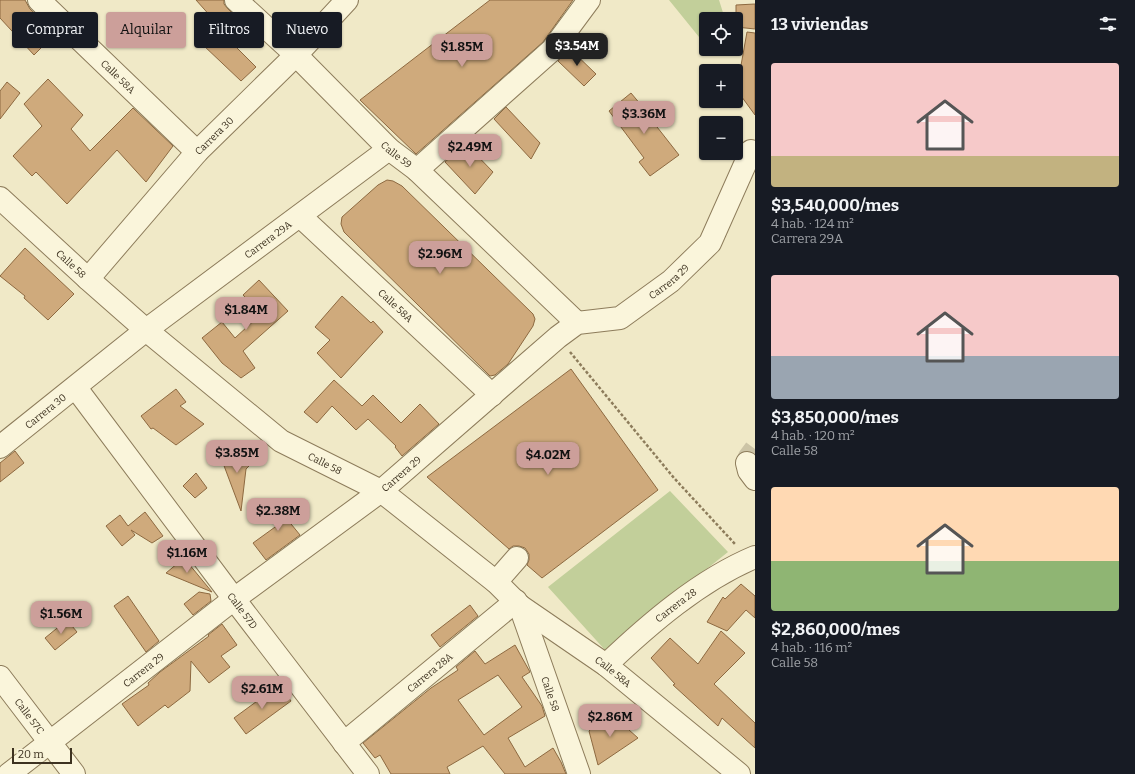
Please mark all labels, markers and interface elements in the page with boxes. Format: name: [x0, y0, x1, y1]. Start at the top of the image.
chip: Comprar: [12, 12, 98, 48]
chip: Alquilar: [106, 12, 186, 48]
chip: Filtros: [194, 12, 264, 48]
chip: Nuevo: [272, 12, 342, 48]
map controls: [699, 12, 743, 160]
button: locate: [699, 12, 743, 56]
icon: filters: [1097, 13, 1119, 35]
text: 13 viviendas: [771, 14, 868, 35]
pin: $3.54M: [544, 33, 610, 67]
pin: $1.85M: [429, 34, 495, 68]
text: $3.54M: [555, 38, 599, 53]
text: $1.85M: [441, 39, 483, 54]
street label: Calle 58A: [98, 58, 138, 97]
button: +: [699, 64, 743, 108]
icon: home: [909, 89, 981, 161]
pin: $3.36M: [611, 101, 677, 135]
text: $3.36M: [622, 106, 666, 121]
street label: Carrera 30: [193, 115, 236, 158]
button: −: [699, 116, 743, 160]
pin: $2.49M: [437, 134, 503, 168]
street label: Calle 59: [378, 139, 414, 171]
text: $2.49M: [448, 139, 492, 154]
text: $3,540,000/mes: [771, 195, 899, 216]
text: 4 hab. · 124 m²: [771, 216, 854, 231]
street label: Carrera 29A: [242, 218, 295, 262]
text: Carrera 29A: [771, 231, 843, 246]
pin: $2.96M: [407, 241, 473, 275]
text: $2.96M: [418, 246, 462, 261]
street label: Calle 58: [53, 248, 88, 281]
street label: Carrera 29: [647, 262, 692, 302]
street label: Calle 58A: [375, 287, 416, 326]
pin: $1.84M: [213, 297, 279, 331]
icon: home: [909, 301, 981, 373]
text: $1.84M: [224, 302, 268, 317]
street label: Carrera 30: [23, 391, 69, 432]
text: $3,850,000/mes: [771, 407, 899, 428]
text: 4 hab. · 120 m²: [771, 428, 855, 443]
pin: $3.85M: [204, 440, 270, 474]
pin: $4.02M: [515, 442, 581, 476]
text: Calle 58: [771, 443, 818, 458]
text: $3.85M: [215, 445, 259, 460]
text: $4.02M: [525, 447, 571, 462]
street label: Calle 58: [306, 450, 344, 477]
street label: Carrera 29: [379, 454, 424, 495]
pin: $2.38M: [245, 498, 311, 532]
text: $2.38M: [256, 503, 300, 518]
icon: home: [909, 513, 981, 585]
pin: $1.16M: [154, 540, 220, 574]
text: $1.16M: [167, 545, 207, 560]
street label: Carrera 28: [653, 586, 699, 625]
street label: Calle 57D: [224, 591, 260, 632]
pin: $1.56M: [28, 601, 94, 635]
text: $1.56M: [40, 606, 82, 621]
text: $2,860,000/mes: [771, 619, 900, 640]
text: 4 hab. · 116 m²: [771, 640, 852, 655]
street label: Carrera 28A: [405, 650, 456, 695]
street label: Carrera 29: [121, 651, 167, 690]
street label: Calle 58A: [592, 654, 634, 691]
text: Calle 58: [771, 655, 818, 670]
street label: Calle 58: [538, 675, 562, 713]
pin: $2.61M: [229, 676, 295, 710]
text: $2.61M: [241, 681, 283, 696]
street label: Calle 57C: [12, 696, 46, 737]
pin: $2.86M: [577, 704, 643, 738]
text: $2.86M: [587, 709, 633, 724]
scale bar: [12, 746, 72, 765]
text: 20 m: [18, 748, 44, 761]

